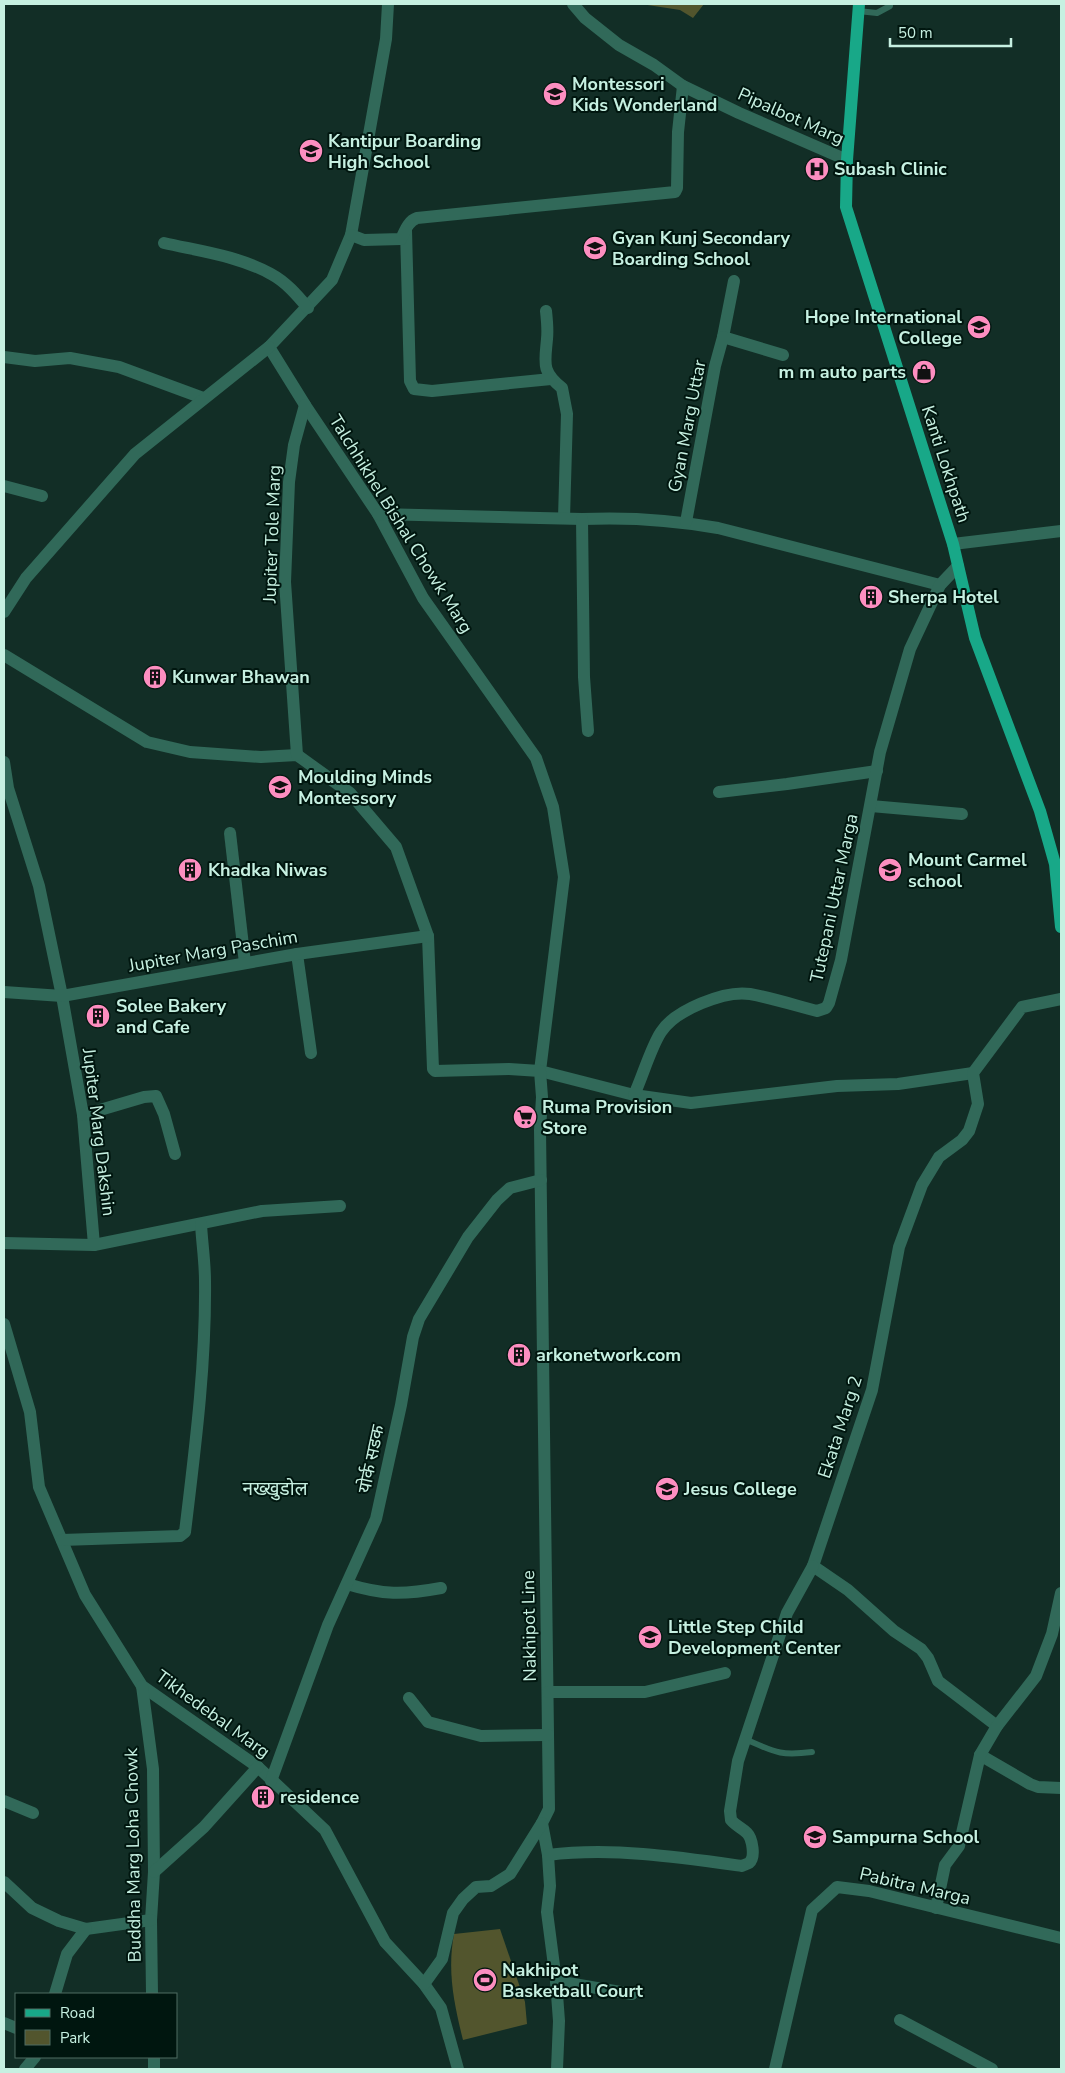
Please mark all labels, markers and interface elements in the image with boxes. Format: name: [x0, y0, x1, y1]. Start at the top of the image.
scale bar: [890, 15, 1011, 47]
text: 50 m: [898, 23, 933, 43]
place label: Montessori Kids Wonderland: [572, 72, 717, 117]
school or university icon: Montessori Kids Wonderland: [542, 81, 568, 107]
street label: Pipalbot Marg: [734, 82, 848, 150]
place label: Kantipur Boarding High School: [328, 129, 481, 174]
school or university icon: Kantipur Boarding High School: [298, 138, 324, 164]
hospital icon: Subash Clinic: [804, 156, 830, 182]
place label: Subash Clinic: [834, 157, 947, 181]
place label: Gyan Kunj Secondary Boarding School: [612, 226, 791, 271]
school or university icon: Gyan Kunj Secondary Boarding School: [582, 235, 608, 261]
place label: Hope International College: [805, 305, 962, 350]
school or university icon: Hope International College: [966, 314, 992, 340]
street label: Gyan Marg Uttar: [662, 357, 712, 494]
shop icon: m m auto parts: [911, 359, 937, 385]
place label: m m auto parts: [778, 360, 906, 384]
street label: Kanti Lokhpath: [916, 402, 976, 526]
street label: Talchhikhel Bishal Chowk Marg: [324, 410, 478, 638]
street label: Jupiter Tole Marg: [258, 465, 286, 604]
building icon: Sherpa Hotel: [858, 584, 884, 610]
place label: Sherpa Hotel: [888, 585, 999, 609]
building icon: Kunwar Bhawan: [142, 664, 168, 690]
place label: Kunwar Bhawan: [172, 665, 310, 689]
place label: Moulding Minds Montessory: [298, 765, 432, 810]
school or university icon: Moulding Minds Montessory: [267, 774, 293, 800]
street label: Tutepani Uttar Marga: [804, 811, 864, 985]
place label: Mount Carmel school: [908, 848, 1027, 893]
building icon: Khadka Niwas: [177, 857, 203, 883]
school or university icon: Mount Carmel school: [877, 857, 903, 883]
place label: Khadka Niwas: [208, 858, 327, 882]
street label: Jupiter Marg Paschim: [126, 924, 299, 978]
place label: Solee Bakery and Cafe: [116, 994, 227, 1039]
building icon: Solee Bakery and Cafe: [85, 1003, 111, 1029]
street label: Jupiter Marg Dakshin: [77, 1046, 121, 1217]
place label: Ruma Provision Store: [542, 1095, 672, 1140]
supermarket icon: Ruma Provision Store: [512, 1104, 538, 1130]
building icon: arkonetwork.com: [506, 1342, 532, 1368]
place label: arkonetwork.com: [536, 1343, 681, 1367]
street label: Ekata Marg 2: [812, 1373, 868, 1481]
street label: योर्क सडक: [352, 1422, 390, 1495]
district label: नख्खुडोल: [242, 1476, 309, 1502]
school or university icon: Jesus College: [654, 1476, 680, 1502]
place label: Jesus College: [683, 1477, 797, 1501]
street label: Nakhipot Line: [516, 1570, 542, 1682]
place label: Little Step Child Development Center: [668, 1615, 841, 1660]
school or university icon: Little Step Child Development Center: [637, 1624, 663, 1650]
street label: Tikhedebal Marg: [151, 1664, 275, 1764]
street label: Buddha Marg Loha Chowk: [119, 1747, 147, 1962]
building icon: residence: [250, 1784, 276, 1810]
place label: residence: [280, 1785, 359, 1809]
school or university icon: Sampurna School: [802, 1824, 828, 1850]
place label: Sampurna School: [832, 1825, 980, 1849]
street label: Pabitra Marga: [857, 1862, 973, 1910]
place label: Nakhipot Basketball Court: [502, 1958, 643, 2003]
sports icon: Nakhipot Basketball Court: [472, 1967, 498, 1993]
legend: [15, 1993, 178, 2058]
text: Road: [60, 2003, 95, 2023]
text: Park: [60, 2028, 90, 2048]

